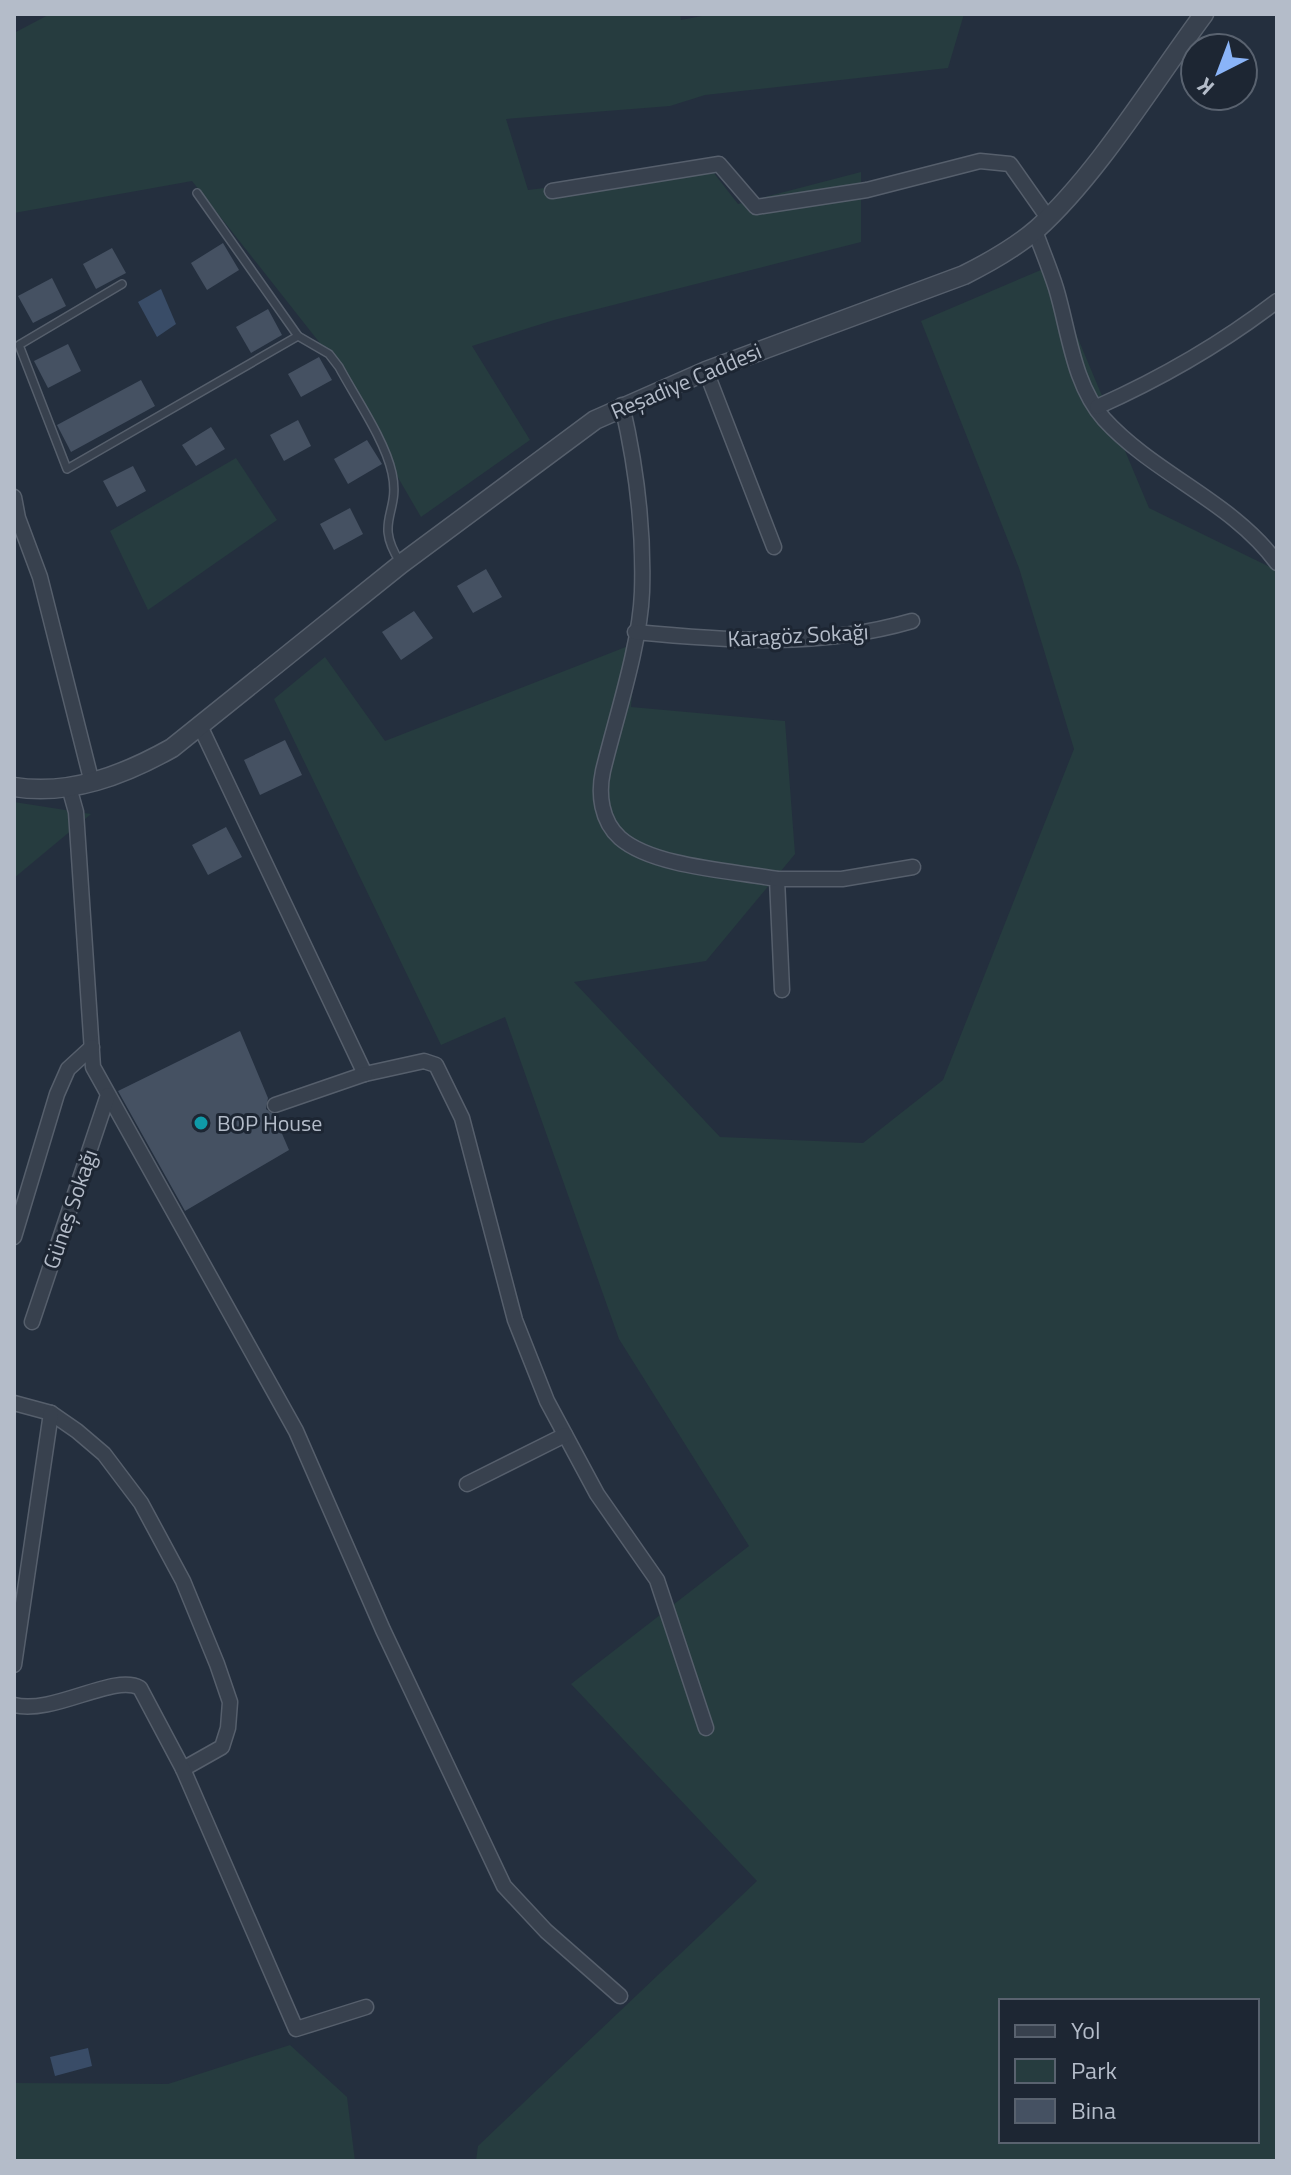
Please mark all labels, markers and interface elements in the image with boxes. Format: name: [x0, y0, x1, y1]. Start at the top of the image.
north arrow: [1179, 32, 1259, 112]
text: K: [1189, 70, 1222, 104]
street label: Reşadiye Caddesi: [605, 334, 767, 428]
street label: Karagöz Sokağı: [727, 614, 869, 656]
place label: BOP House: [217, 1106, 322, 1140]
marker: BOP House: [192, 1114, 210, 1132]
street label: Güneş Sokağı: [34, 1145, 106, 1273]
legend: [999, 1999, 1259, 2143]
text: Yol: [1071, 2012, 1100, 2048]
text: Park: [1071, 2052, 1117, 2088]
text: Bina: [1071, 2092, 1116, 2128]

